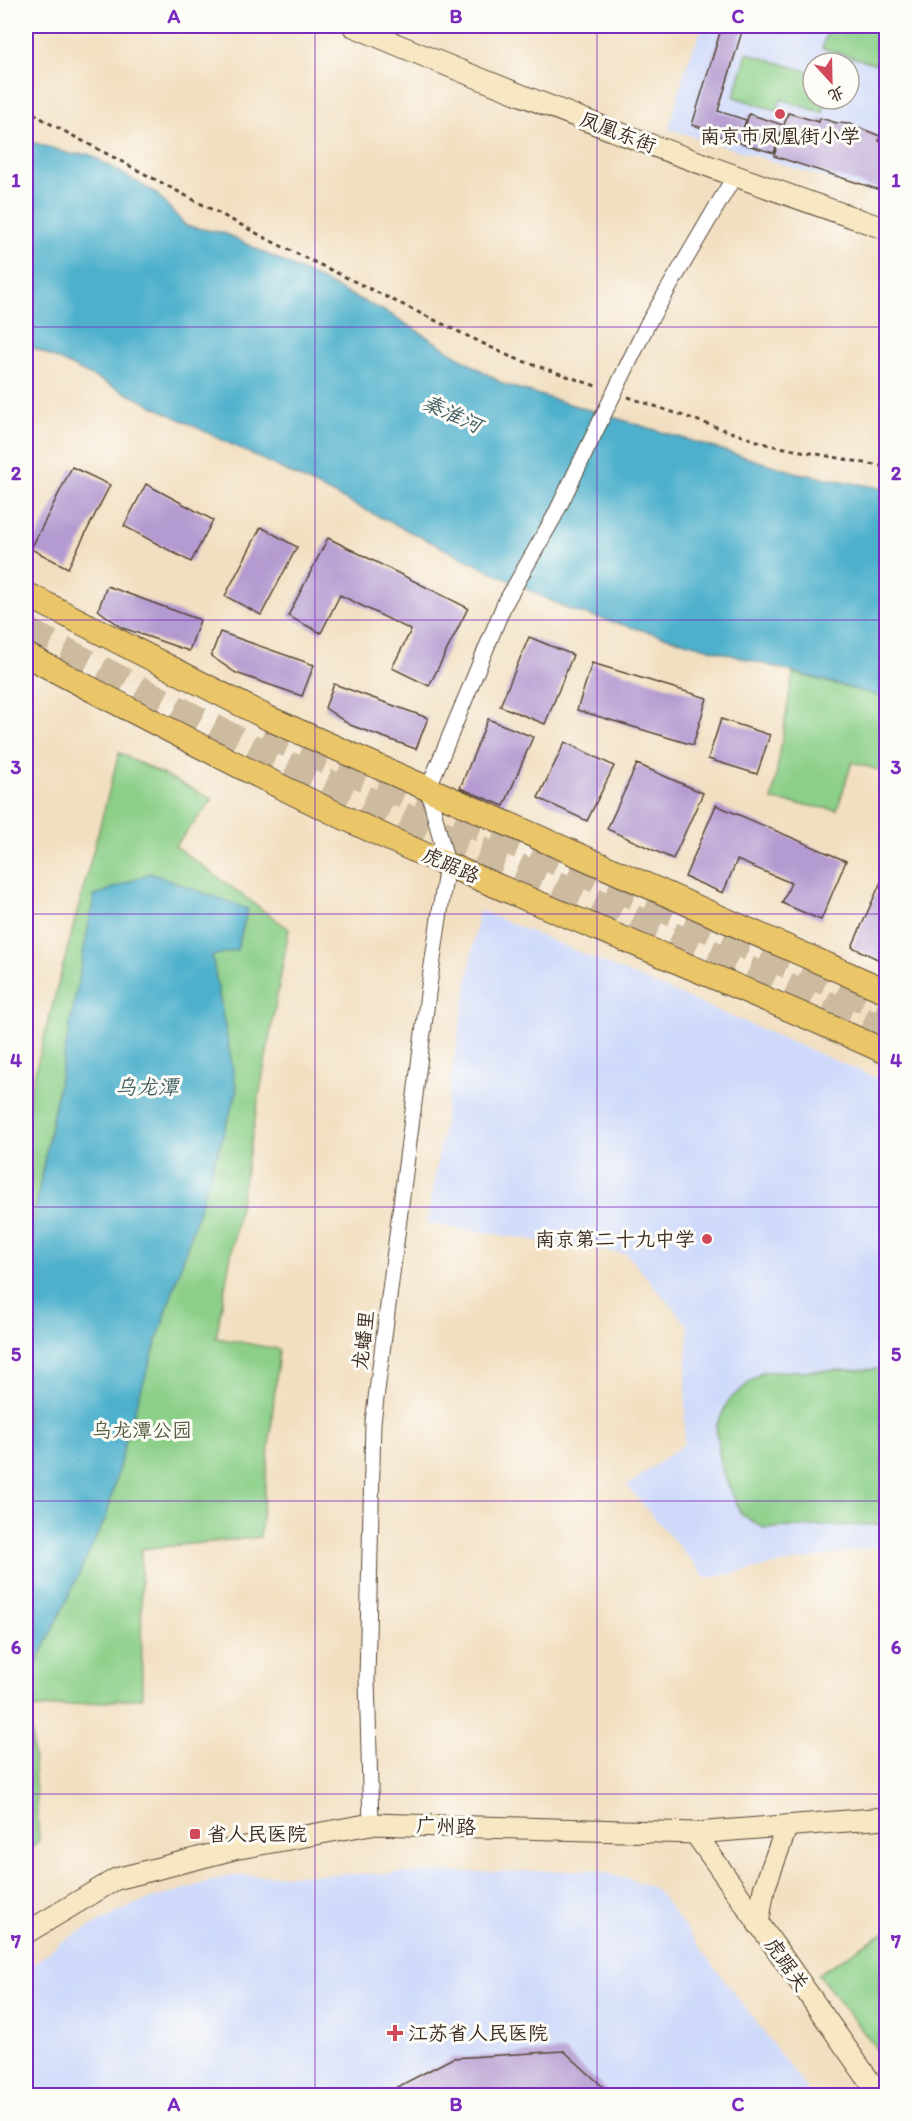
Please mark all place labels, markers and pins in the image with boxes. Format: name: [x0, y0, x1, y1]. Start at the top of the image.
marker: 南京市凤凰街小学: [773, 107, 787, 121]
place label: 南京市凤凰街小学: [700, 124, 860, 148]
place label: 南京第二十九中学: [535, 1227, 695, 1251]
marker: 南京第二十九中学: [700, 1232, 714, 1246]
place label: 省人民医院: [207, 1822, 307, 1846]
marker: 省人民医院: [188, 1827, 202, 1841]
place label: 江苏省人民医院: [408, 2021, 548, 2045]
marker: 江苏省人民医院: [386, 2024, 404, 2042]

